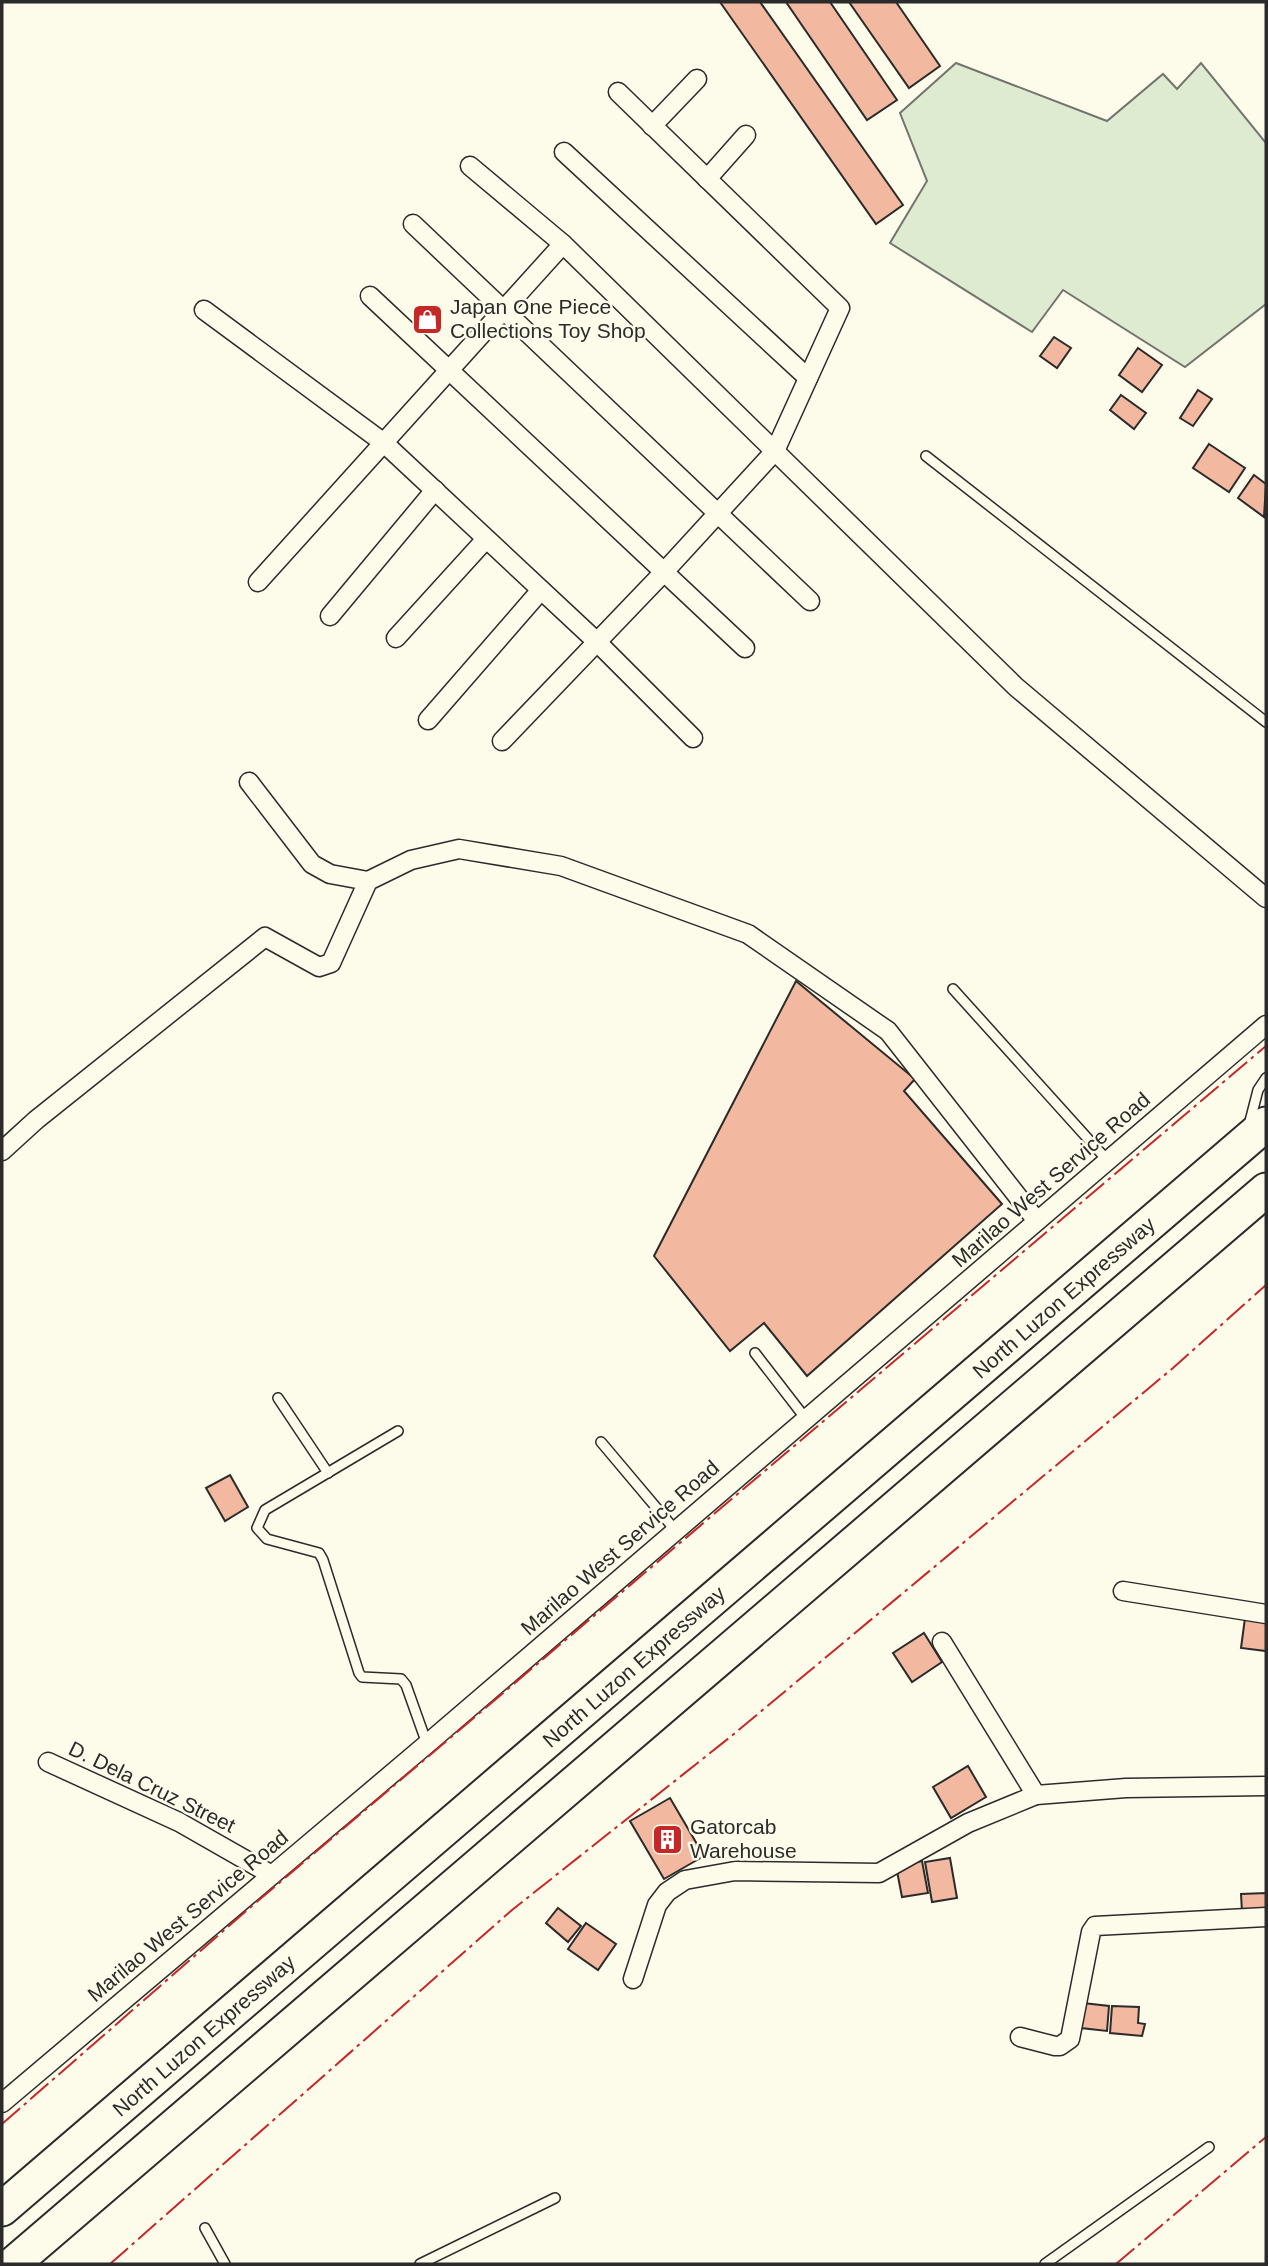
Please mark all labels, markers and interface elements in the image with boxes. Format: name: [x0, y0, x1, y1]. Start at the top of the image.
place label: Japan One Piece Collections Toy Shop: [450, 295, 646, 342]
shop icon: Japan One Piece Collections Toy Shop: [410, 302, 444, 336]
street label: Marilao West Service Road: [947, 1088, 1154, 1272]
street label: North Luzon Expressway: [968, 1212, 1160, 1383]
street label: Marilao West Service Road: [516, 1456, 723, 1640]
street label: North Luzon Expressway: [538, 1581, 730, 1752]
street label: D. Dela Cruz Street: [65, 1736, 239, 1837]
place label: Gatorcab Warehouse: [690, 1815, 797, 1862]
building icon: Gatorcab Warehouse: [650, 1822, 684, 1856]
street label: Marilao West Service Road: [83, 1825, 292, 2006]
street label: North Luzon Expressway: [108, 1950, 300, 2121]

